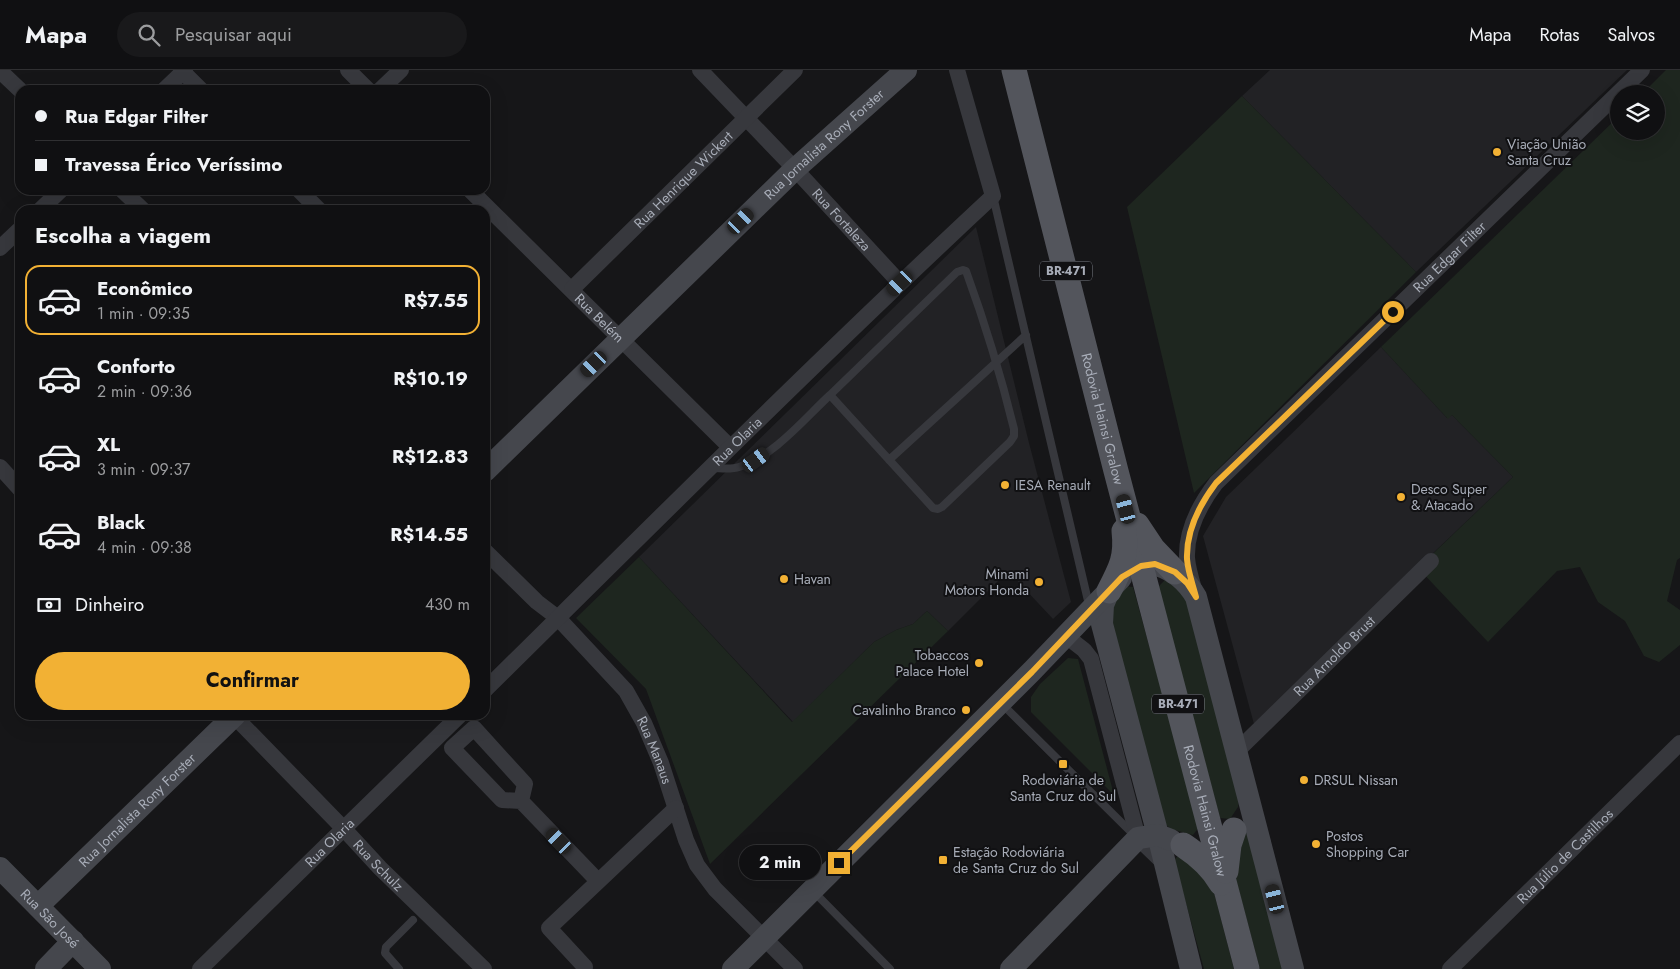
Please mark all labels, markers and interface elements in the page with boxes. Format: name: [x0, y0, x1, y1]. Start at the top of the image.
search box: [117, 12, 467, 57]
text: Mapa: [25, 17, 87, 52]
icon: search: [135, 21, 163, 49]
text: Pesquisar aqui: [175, 21, 292, 48]
text: Mapa: [1469, 22, 1511, 48]
text: Rotas: [1539, 22, 1580, 48]
text: Salvos: [1608, 22, 1655, 48]
street label: Rua Jornalista Rony Forster: [759, 84, 889, 204]
map controls: [1610, 85, 1665, 140]
button: layers: [1610, 85, 1665, 140]
text: Rua Edgar Filter: [65, 103, 208, 130]
street label: Rua Henrique Wickert: [629, 126, 738, 233]
place label: Viação União Santa Cruz: [1507, 134, 1586, 170]
marker: Viação União Santa Cruz: [1491, 146, 1503, 158]
text: Travessa Érico Veríssimo: [65, 151, 283, 178]
street label: Rua Fortaleza: [808, 184, 876, 255]
car: [724, 205, 757, 237]
street label: Rua Edgar Filter: [1408, 216, 1491, 297]
text: Escolha a viagem: [35, 219, 211, 251]
road number: BR-471: [1040, 262, 1092, 280]
car: [883, 267, 916, 299]
text: Econômico: [97, 275, 193, 302]
icon: car: [37, 278, 82, 323]
text: R$7.55: [404, 287, 468, 314]
street label: Rua Belém: [570, 289, 629, 347]
route start: [1382, 301, 1404, 323]
text: 1 min · 09:35: [97, 302, 190, 325]
car: [577, 348, 610, 380]
street label: Rodovia Hainsi Gralow: [1076, 351, 1129, 488]
text: Conforto: [97, 353, 175, 380]
icon: car: [37, 356, 82, 401]
text: R$10.19: [393, 365, 468, 392]
text: 2 min · 09:36: [97, 380, 192, 403]
street label: Rua Olaria: [708, 412, 766, 470]
text: XL: [97, 431, 120, 458]
icon: car: [37, 434, 82, 479]
text: R$12.83: [392, 443, 468, 470]
car: [739, 445, 772, 475]
text: 3 min · 09:37: [97, 458, 191, 481]
place label: IESA Renault: [1015, 475, 1091, 495]
marker: IESA Renault: [999, 479, 1011, 491]
place label: Desco Super & Atacado: [1411, 479, 1487, 515]
marker: Desco Super & Atacado: [1395, 491, 1407, 503]
car: [1114, 493, 1137, 525]
text: Black: [97, 509, 145, 536]
icon: car: [37, 512, 82, 557]
text: R$14.55: [390, 521, 468, 548]
text: 4 min · 09:38: [97, 536, 192, 559]
place label: Minami Motors Honda: [945, 564, 1029, 600]
place label: Havan: [794, 569, 831, 589]
marker: Havan: [778, 573, 790, 585]
marker: Minami Motors Honda: [1033, 576, 1045, 588]
icon: cash: [35, 591, 63, 619]
text: Dinheiro: [75, 591, 144, 618]
text: 430 m: [425, 593, 470, 616]
street label: Rua Arnoldo Brust: [1289, 611, 1380, 701]
place label: Tobaccos Palace Hotel: [896, 645, 969, 681]
button: Confirmar: [35, 652, 470, 710]
marker: Tobaccos Palace Hotel: [973, 657, 985, 669]
road number: BR-471: [1152, 694, 1204, 714]
place label: Cavalinho Branco: [852, 700, 956, 720]
marker: Cavalinho Branco: [960, 704, 972, 716]
street label: Rua Manaus: [632, 713, 677, 787]
street label: Rodovia Hainsi Gralow: [1178, 743, 1232, 879]
street label: Rua Jornalista Rony Forster: [74, 748, 200, 871]
marker: Rodoviária de Santa Cruz do Sul: [1057, 758, 1069, 770]
place label: Rodoviária de Santa Cruz do Sul: [1010, 770, 1116, 806]
place label: DRSUL Nissan: [1314, 770, 1398, 790]
marker: DRSUL Nissan: [1298, 774, 1310, 786]
street label: Rua Júlio de Castilhos: [1512, 804, 1618, 908]
street label: Rua Olaria: [300, 814, 359, 871]
car: [543, 825, 574, 857]
place label: Postos Shopping Car: [1326, 826, 1409, 862]
street label: Rua Schulz: [348, 835, 408, 896]
marker: Postos Shopping Car: [1310, 838, 1322, 850]
place label: Estação Rodoviária de Santa Cruz do Sul: [953, 842, 1079, 878]
callout: 2 min: [739, 846, 822, 880]
text: 2 min: [759, 851, 801, 874]
route end: [828, 852, 850, 874]
marker: Estação Rodoviária de Santa Cruz do Sul: [937, 854, 949, 866]
car: [1264, 883, 1285, 915]
street label: Rua São José: [16, 884, 84, 953]

